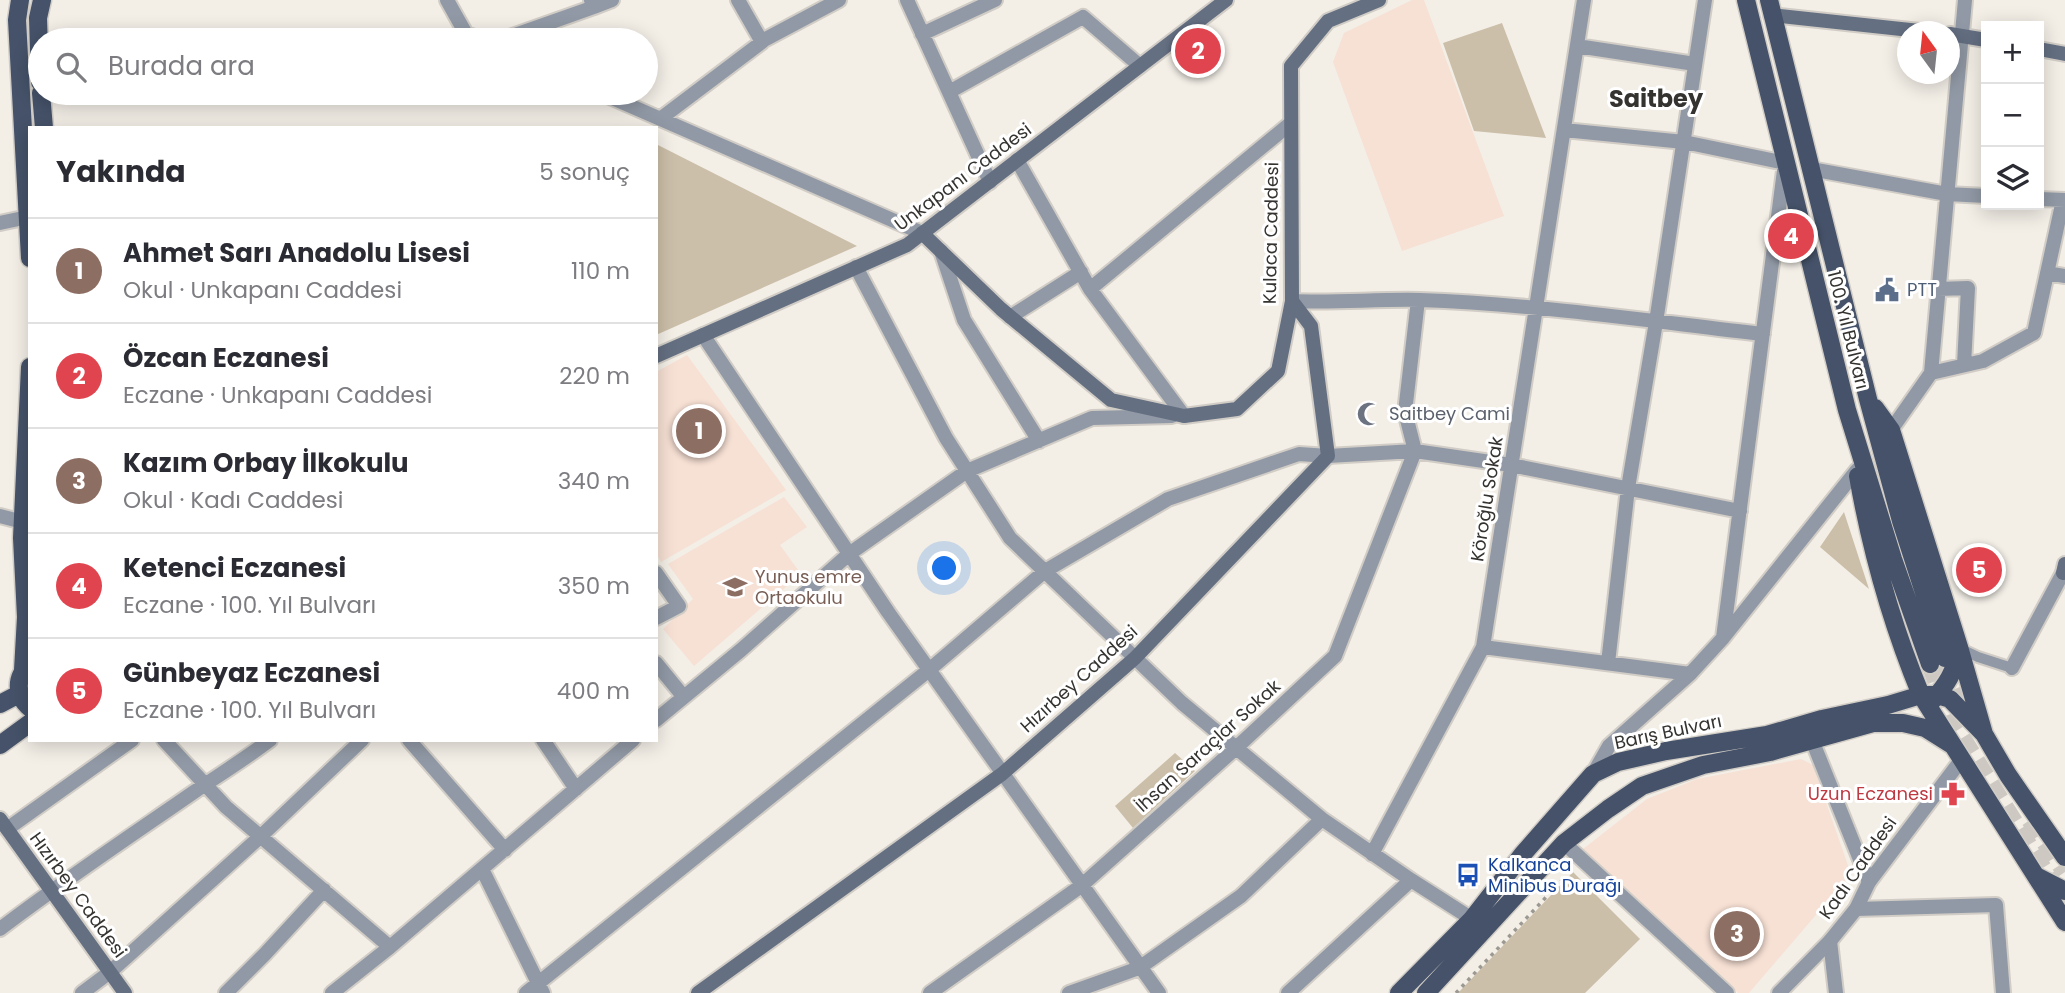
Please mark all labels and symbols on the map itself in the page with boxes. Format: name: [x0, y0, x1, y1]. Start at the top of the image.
north arrow: [1897, 21, 1960, 84]
pin: 2: [1175, 25, 1221, 77]
district label: Saitbey: [1609, 82, 1704, 115]
street label: Unkapanı Caddesi: [889, 117, 1036, 236]
street label: Kulaca Caddesi: [1257, 162, 1284, 304]
pin: 4: [1768, 210, 1814, 262]
street label: 100. Yıl Bulvarı: [1822, 268, 1875, 392]
public building icon: PTT: [1873, 276, 1901, 304]
place label: PTT: [1907, 277, 1937, 302]
mosque icon: Saitbey Cami: [1355, 400, 1383, 428]
place label: Saitbey Cami: [1389, 401, 1510, 426]
pin: 1: [676, 405, 722, 457]
street label: Köroğlu Sokak: [1464, 434, 1509, 563]
pin: 5: [1956, 544, 2002, 596]
your location: [927, 551, 961, 585]
place label: Yunus emre Ortaokulu: [755, 564, 862, 610]
school or university icon: Yunus emre Ortaokulu: [721, 573, 749, 601]
street label: Hızırbey Caddesi: [1015, 619, 1143, 738]
street label: İhsan Saraçlar Sokak: [1130, 673, 1286, 818]
street label: Barış Bulvarı: [1612, 708, 1724, 755]
pharmacy icon: Uzun Eczanesi: [1939, 780, 1967, 808]
place label: Uzun Eczanesi: [1808, 781, 1933, 806]
street label: Kadı Caddesi: [1813, 811, 1902, 924]
street label: Hızırbey Caddesi: [24, 827, 133, 963]
place label: Kalkanca Minibus Durağı: [1488, 852, 1622, 898]
bus stop icon: Kalkanca Minibus Durağı: [1454, 861, 1482, 889]
pin: 3: [1714, 908, 1760, 960]

